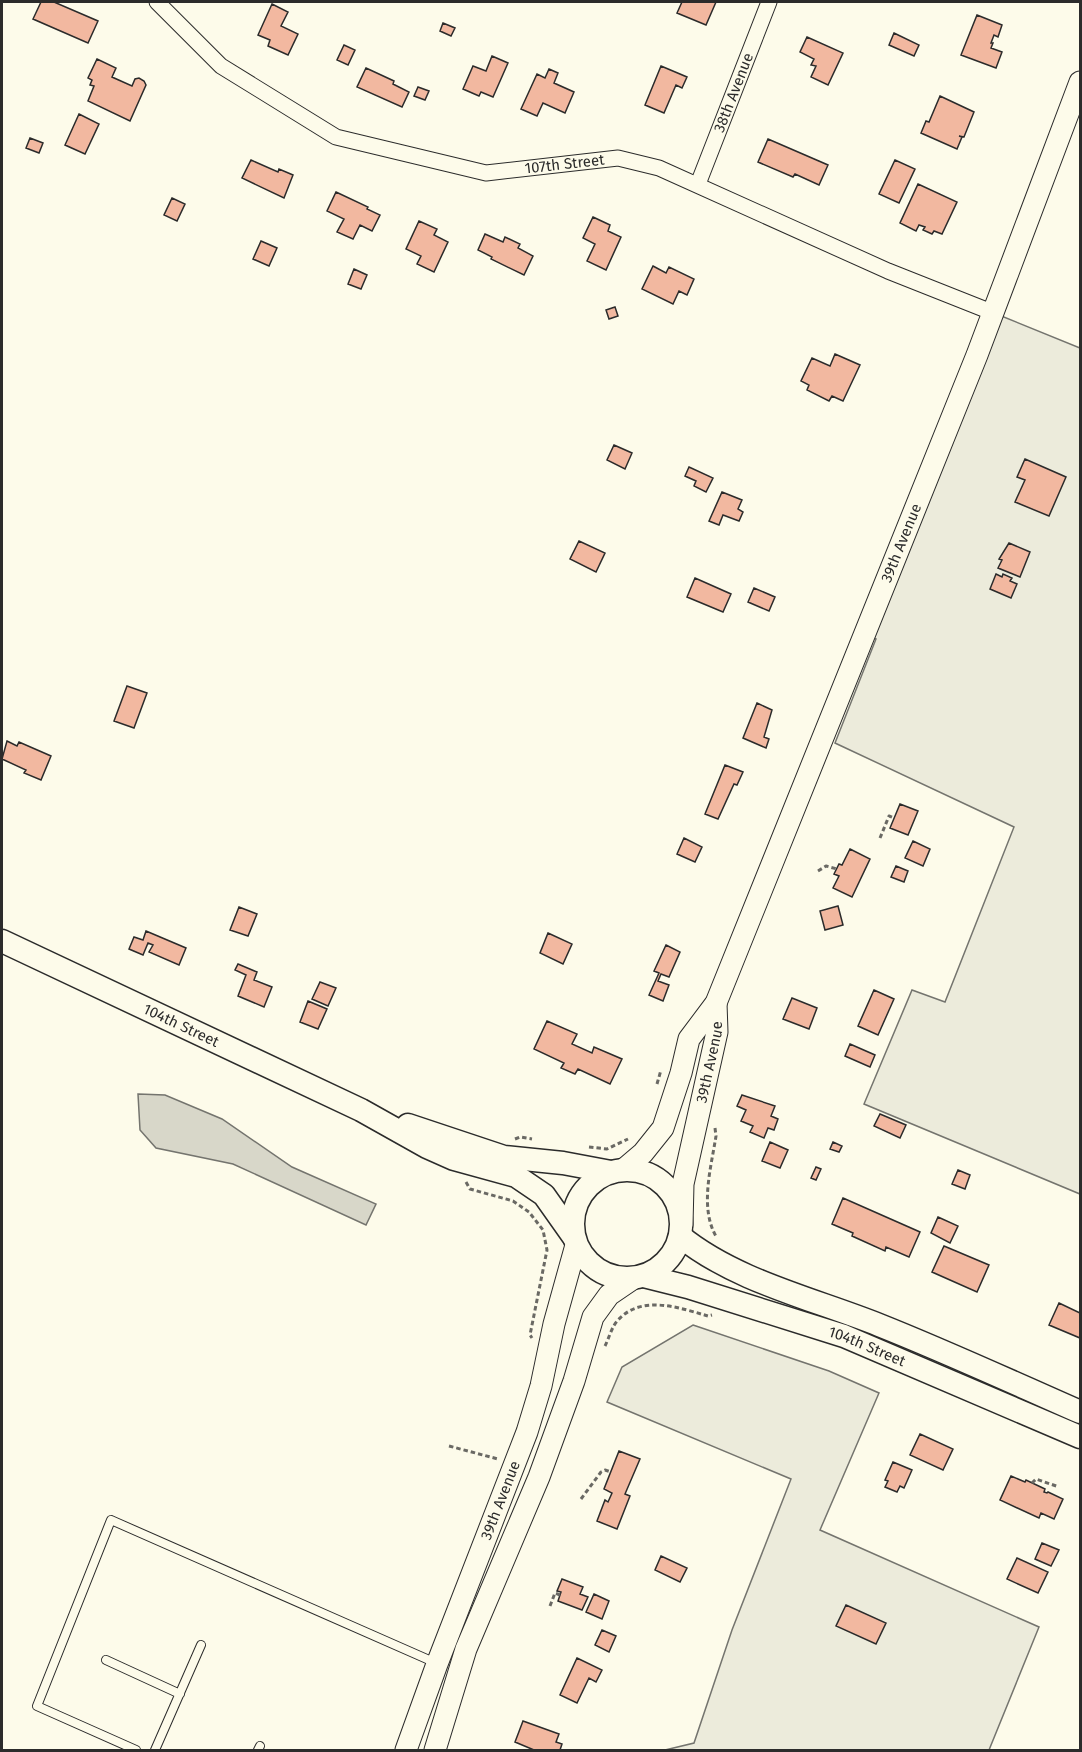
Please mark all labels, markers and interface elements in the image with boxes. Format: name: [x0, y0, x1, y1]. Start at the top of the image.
street label: 38th Avenue: [710, 50, 757, 135]
street label: 107th Street: [524, 151, 606, 178]
street label: 39th Avenue: [877, 501, 925, 585]
street label: 104th Street: [140, 1000, 223, 1051]
street label: 39th Avenue: [692, 1021, 726, 1105]
street label: 104th Street: [826, 1323, 909, 1370]
street label: 39th Avenue: [477, 1458, 524, 1542]

